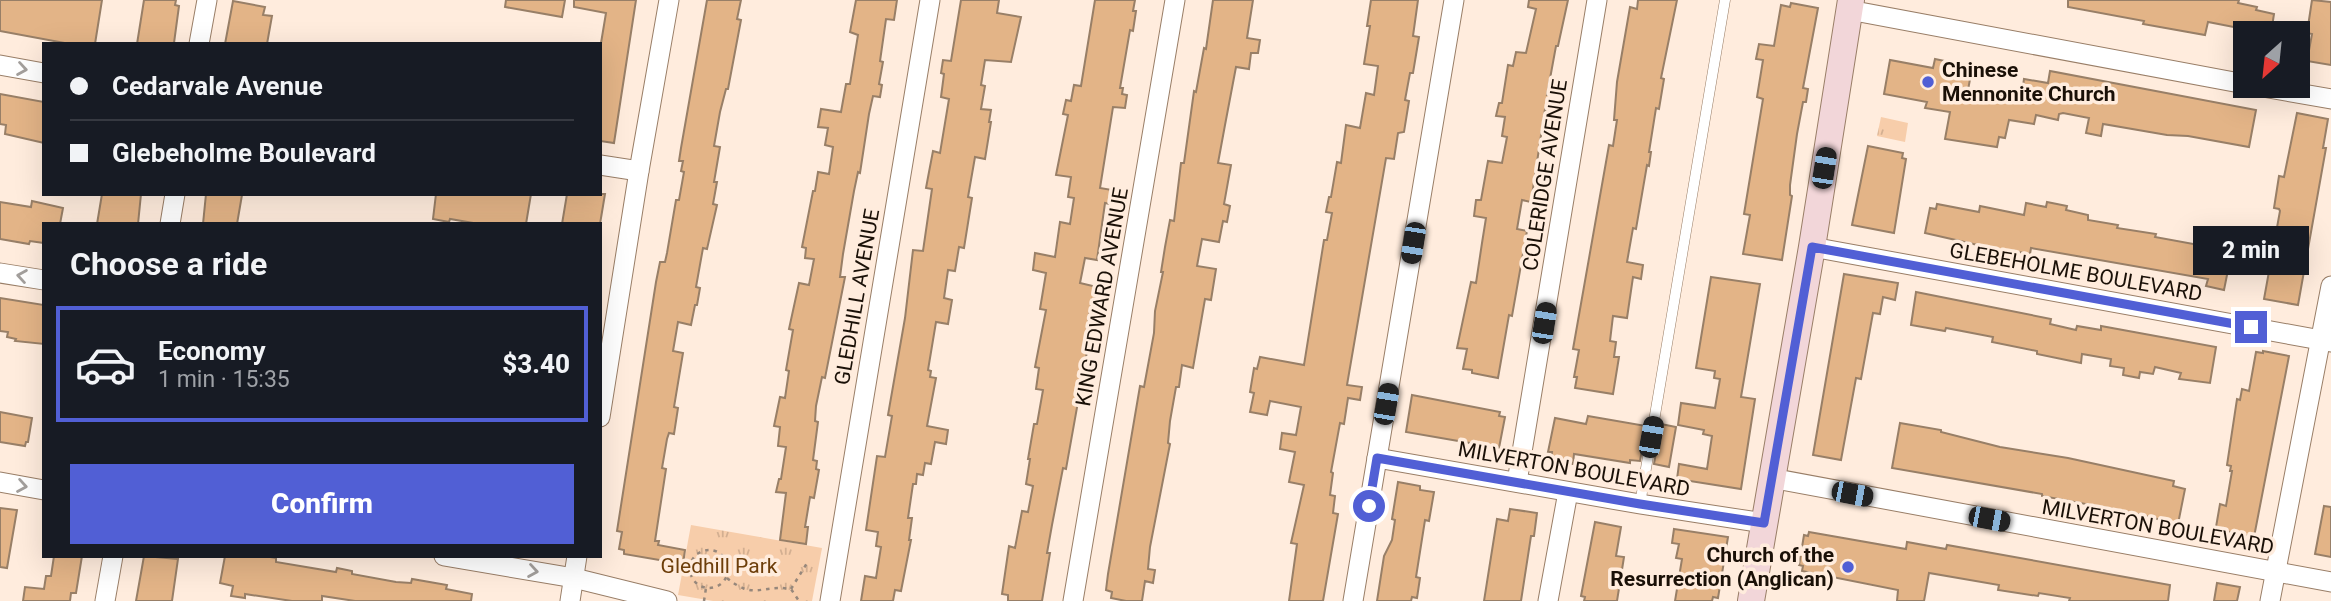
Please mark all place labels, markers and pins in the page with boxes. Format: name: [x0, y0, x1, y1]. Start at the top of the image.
place label: Chinese Mennonite Church: [1942, 58, 2116, 106]
marker: Chinese Mennonite Church: [1920, 74, 1936, 90]
place label: Church of the Resurrection (Anglican): [1610, 543, 1834, 591]
marker: Church of the Resurrection (Anglican): [1840, 559, 1856, 575]

